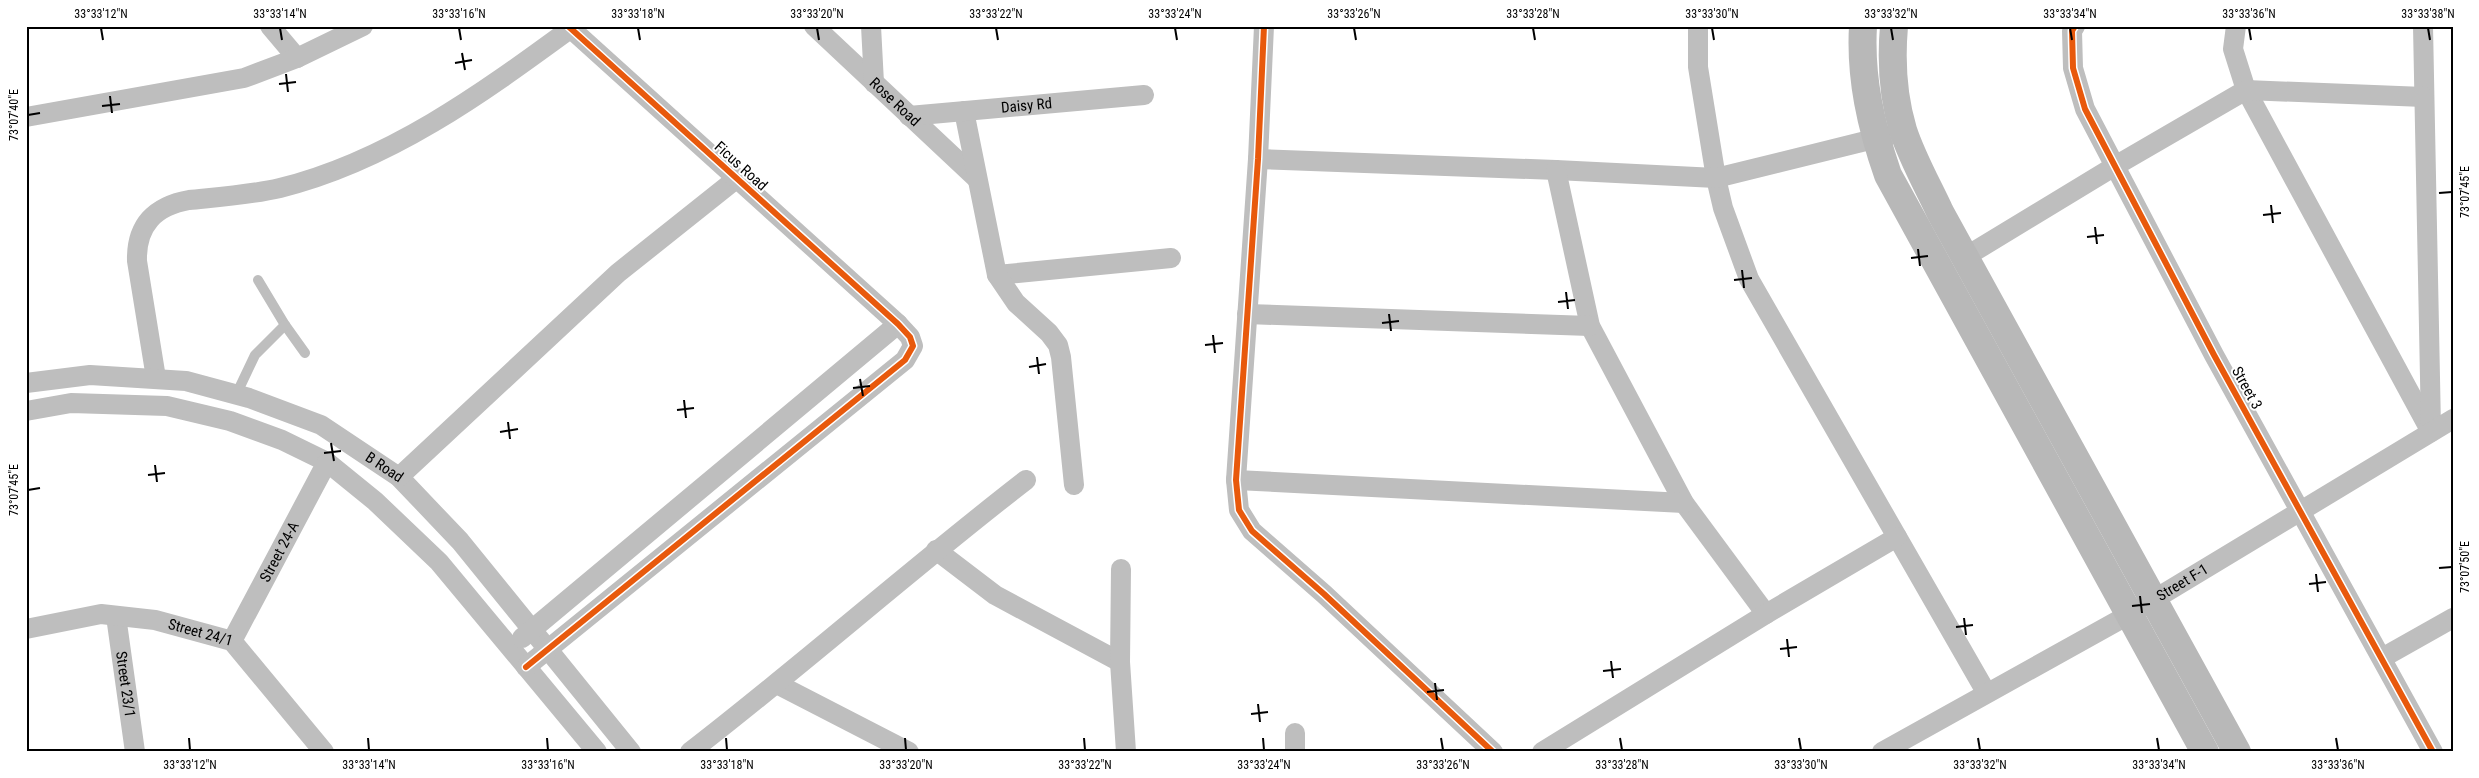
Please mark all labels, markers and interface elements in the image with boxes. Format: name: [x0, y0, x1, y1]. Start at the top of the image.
text: 33°33'12"N: [74, 7, 128, 21]
text: 33°33'14"N: [253, 7, 307, 21]
text: 33°33'16"N: [432, 7, 486, 21]
text: 33°33'18"N: [611, 7, 665, 21]
text: 33°33'20"N: [790, 7, 844, 21]
text: 33°33'22"N: [969, 7, 1023, 21]
text: 33°33'24"N: [1148, 7, 1202, 21]
text: 33°33'26"N: [1327, 7, 1381, 21]
text: 33°33'28"N: [1506, 7, 1560, 21]
text: 33°33'30"N: [1685, 7, 1739, 21]
text: 33°33'32"N: [1864, 7, 1918, 21]
text: 33°33'34"N: [2043, 7, 2097, 21]
text: 33°33'36"N: [2222, 7, 2276, 21]
text: 33°33'38"N: [2401, 7, 2455, 21]
street label: Rose Road: [866, 74, 924, 130]
text: 73°07'40"E: [7, 89, 21, 141]
street label: Daisy Rd: [1000, 94, 1053, 117]
street label: Ficus Road: [711, 137, 771, 195]
text: 73°07'45"E: [2458, 166, 2472, 218]
street label: Street 3: [2228, 364, 2266, 412]
street label: B Road: [362, 448, 407, 486]
text: 73°07'45"E: [7, 464, 21, 516]
street label: Street 24-A: [256, 518, 303, 585]
text: 73°07'50"E: [2458, 541, 2472, 593]
street label: Street F-1: [2153, 560, 2211, 605]
street label: Street 24/1: [166, 615, 235, 650]
street label: Street 23/1: [112, 650, 139, 718]
text: 33°33'12"N: [163, 758, 217, 772]
text: 33°33'14"N: [342, 758, 396, 772]
text: 33°33'16"N: [521, 758, 575, 772]
text: 33°33'18"N: [700, 758, 754, 772]
text: 33°33'20"N: [879, 758, 933, 772]
text: 33°33'22"N: [1058, 758, 1112, 772]
text: 33°33'24"N: [1237, 758, 1291, 772]
text: 33°33'26"N: [1416, 758, 1470, 772]
text: 33°33'28"N: [1595, 758, 1649, 772]
text: 33°33'30"N: [1774, 758, 1828, 772]
text: 33°33'32"N: [1953, 758, 2007, 772]
text: 33°33'34"N: [2132, 758, 2186, 772]
text: 33°33'36"N: [2311, 758, 2365, 772]

